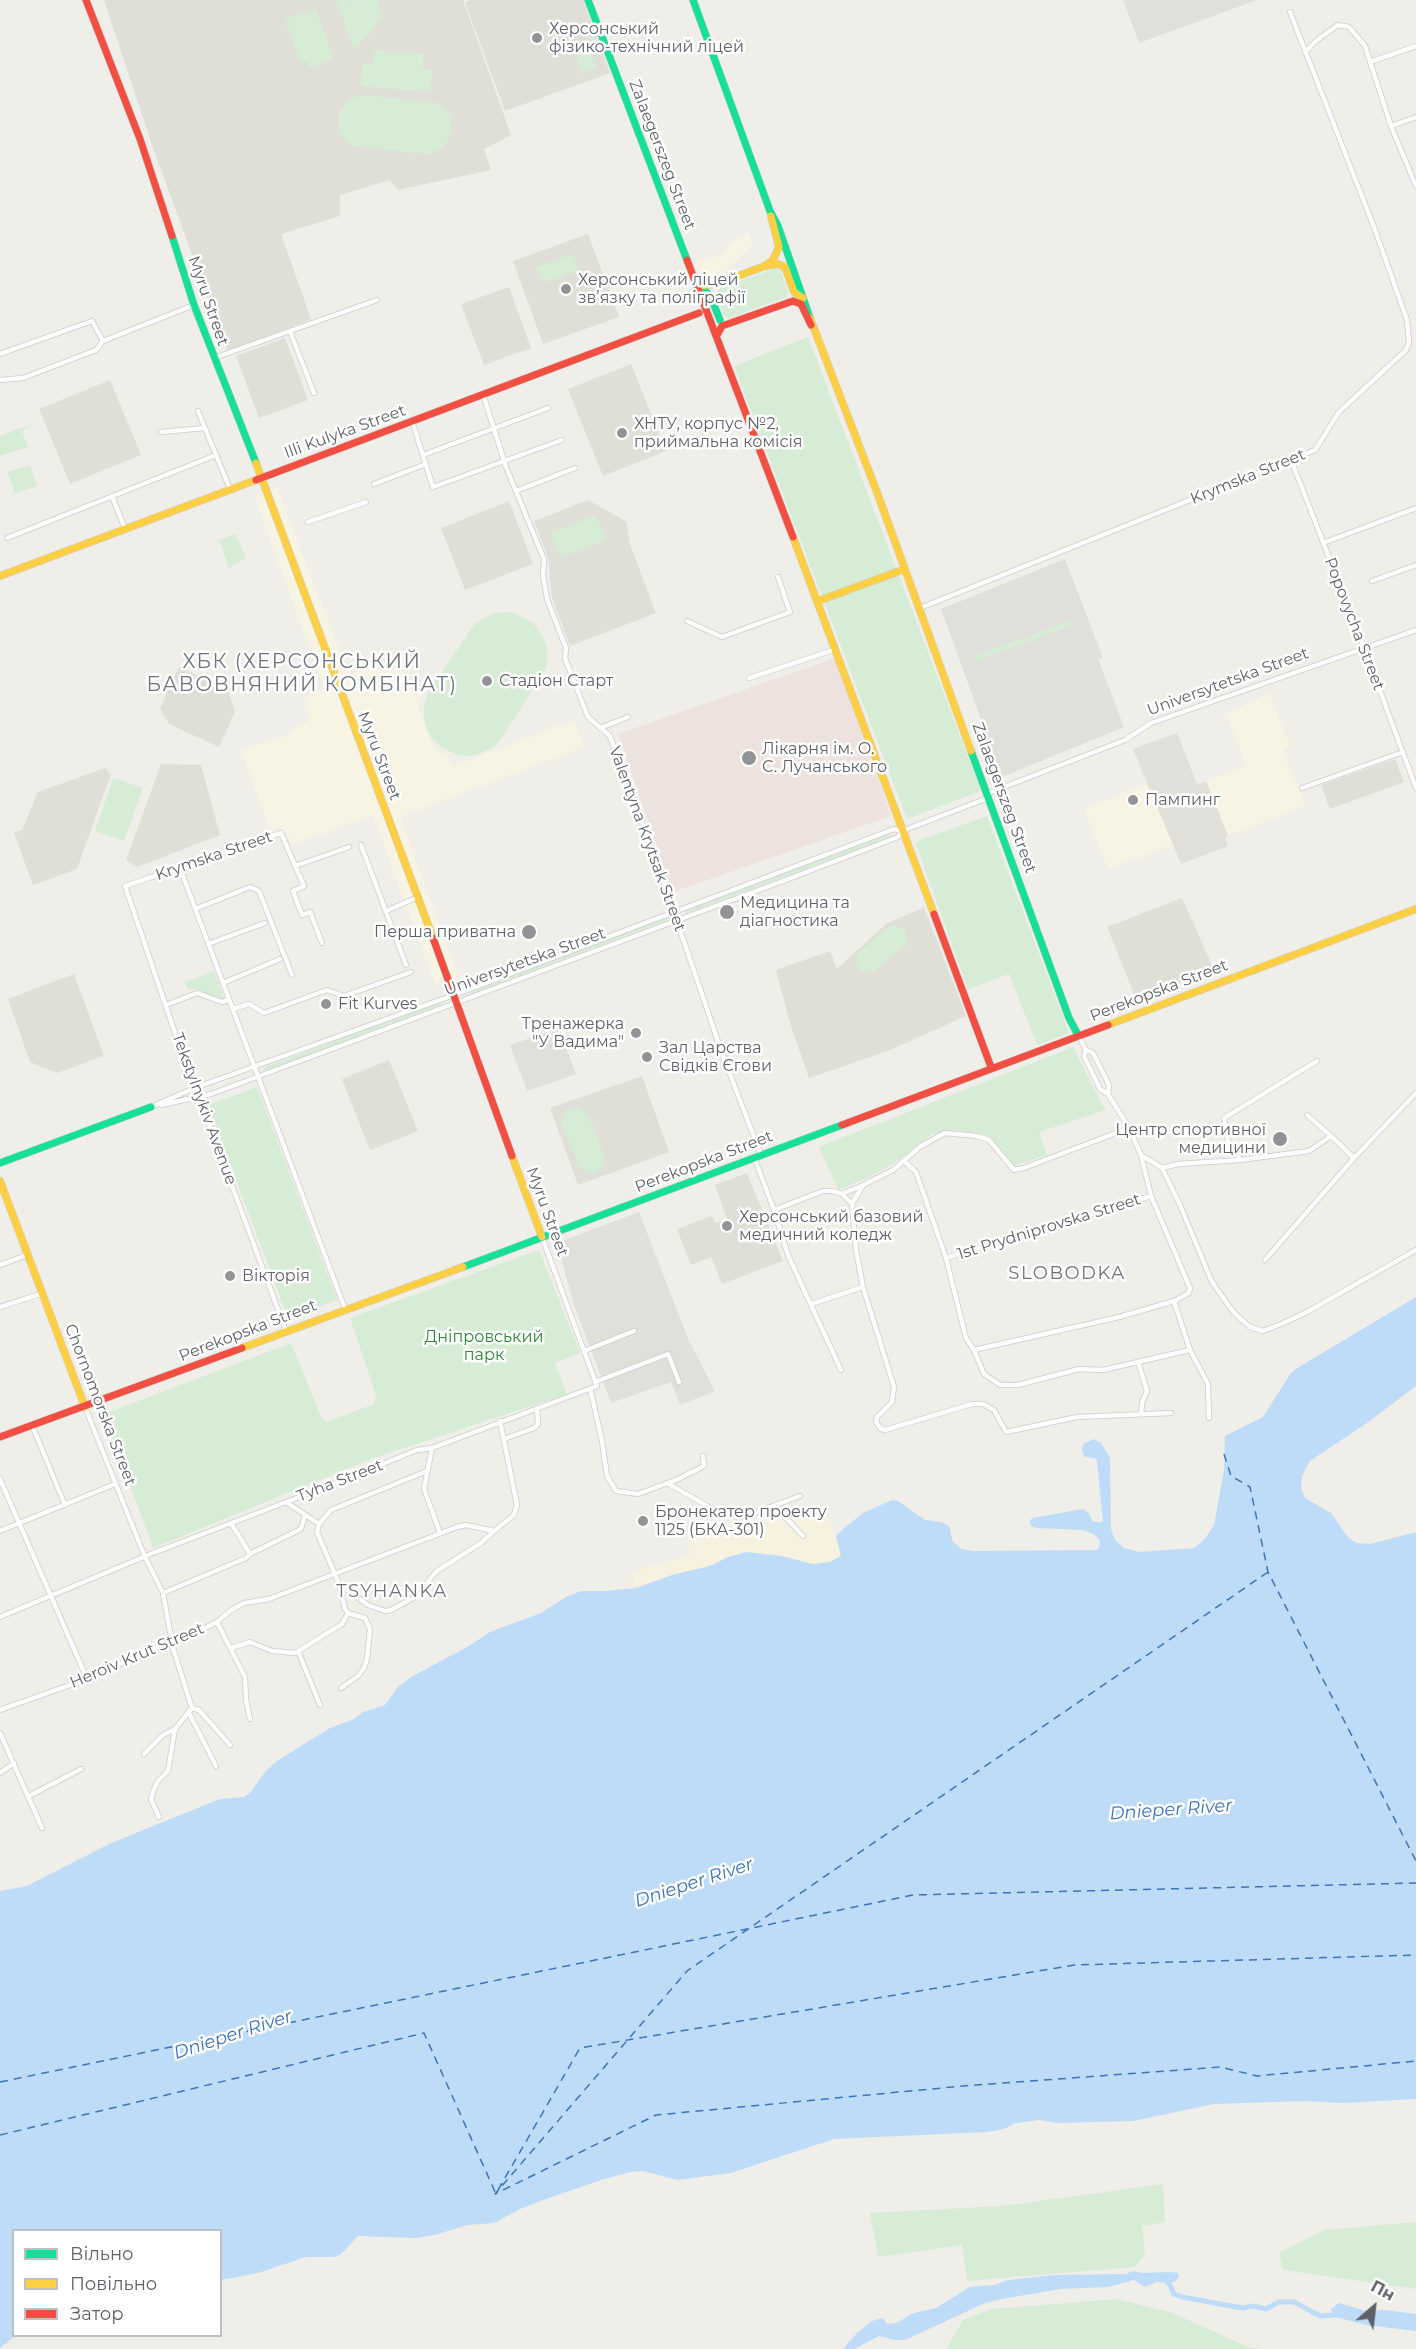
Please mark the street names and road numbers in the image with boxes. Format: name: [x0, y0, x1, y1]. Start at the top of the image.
street label: Zalaegerszeg Street: [624, 77, 700, 233]
street label: Myru Street: [184, 254, 232, 348]
street label: Illi Kulyka Street: [282, 401, 408, 463]
street label: Krymska Street: [1188, 445, 1308, 509]
street label: Popovycha Street: [1320, 555, 1388, 693]
street label: Universytetska Street: [1145, 644, 1311, 720]
street label: Myru Street: [353, 709, 405, 803]
street label: Zalaegerszeg Street: [968, 720, 1040, 876]
street label: Valentyna Krytsak Street: [605, 744, 689, 934]
street label: Krymska Street: [153, 827, 275, 885]
street label: Universytetska Street: [442, 924, 608, 1000]
street label: Perekopska Street: [1087, 956, 1231, 1026]
street label: Tekstylnykiv Avenue: [168, 1030, 240, 1188]
street label: Perekopska Street: [632, 1127, 776, 1197]
street label: Myru Street: [522, 1165, 572, 1259]
street label: 1st Prydniprovska Street: [955, 1190, 1143, 1264]
street label: Perekopska Street: [176, 1296, 320, 1366]
street label: Chornomorska Street: [60, 1321, 140, 1489]
street label: Tyha Street: [294, 1456, 386, 1506]
street label: Heroiv Krut Street: [67, 1619, 207, 1693]

